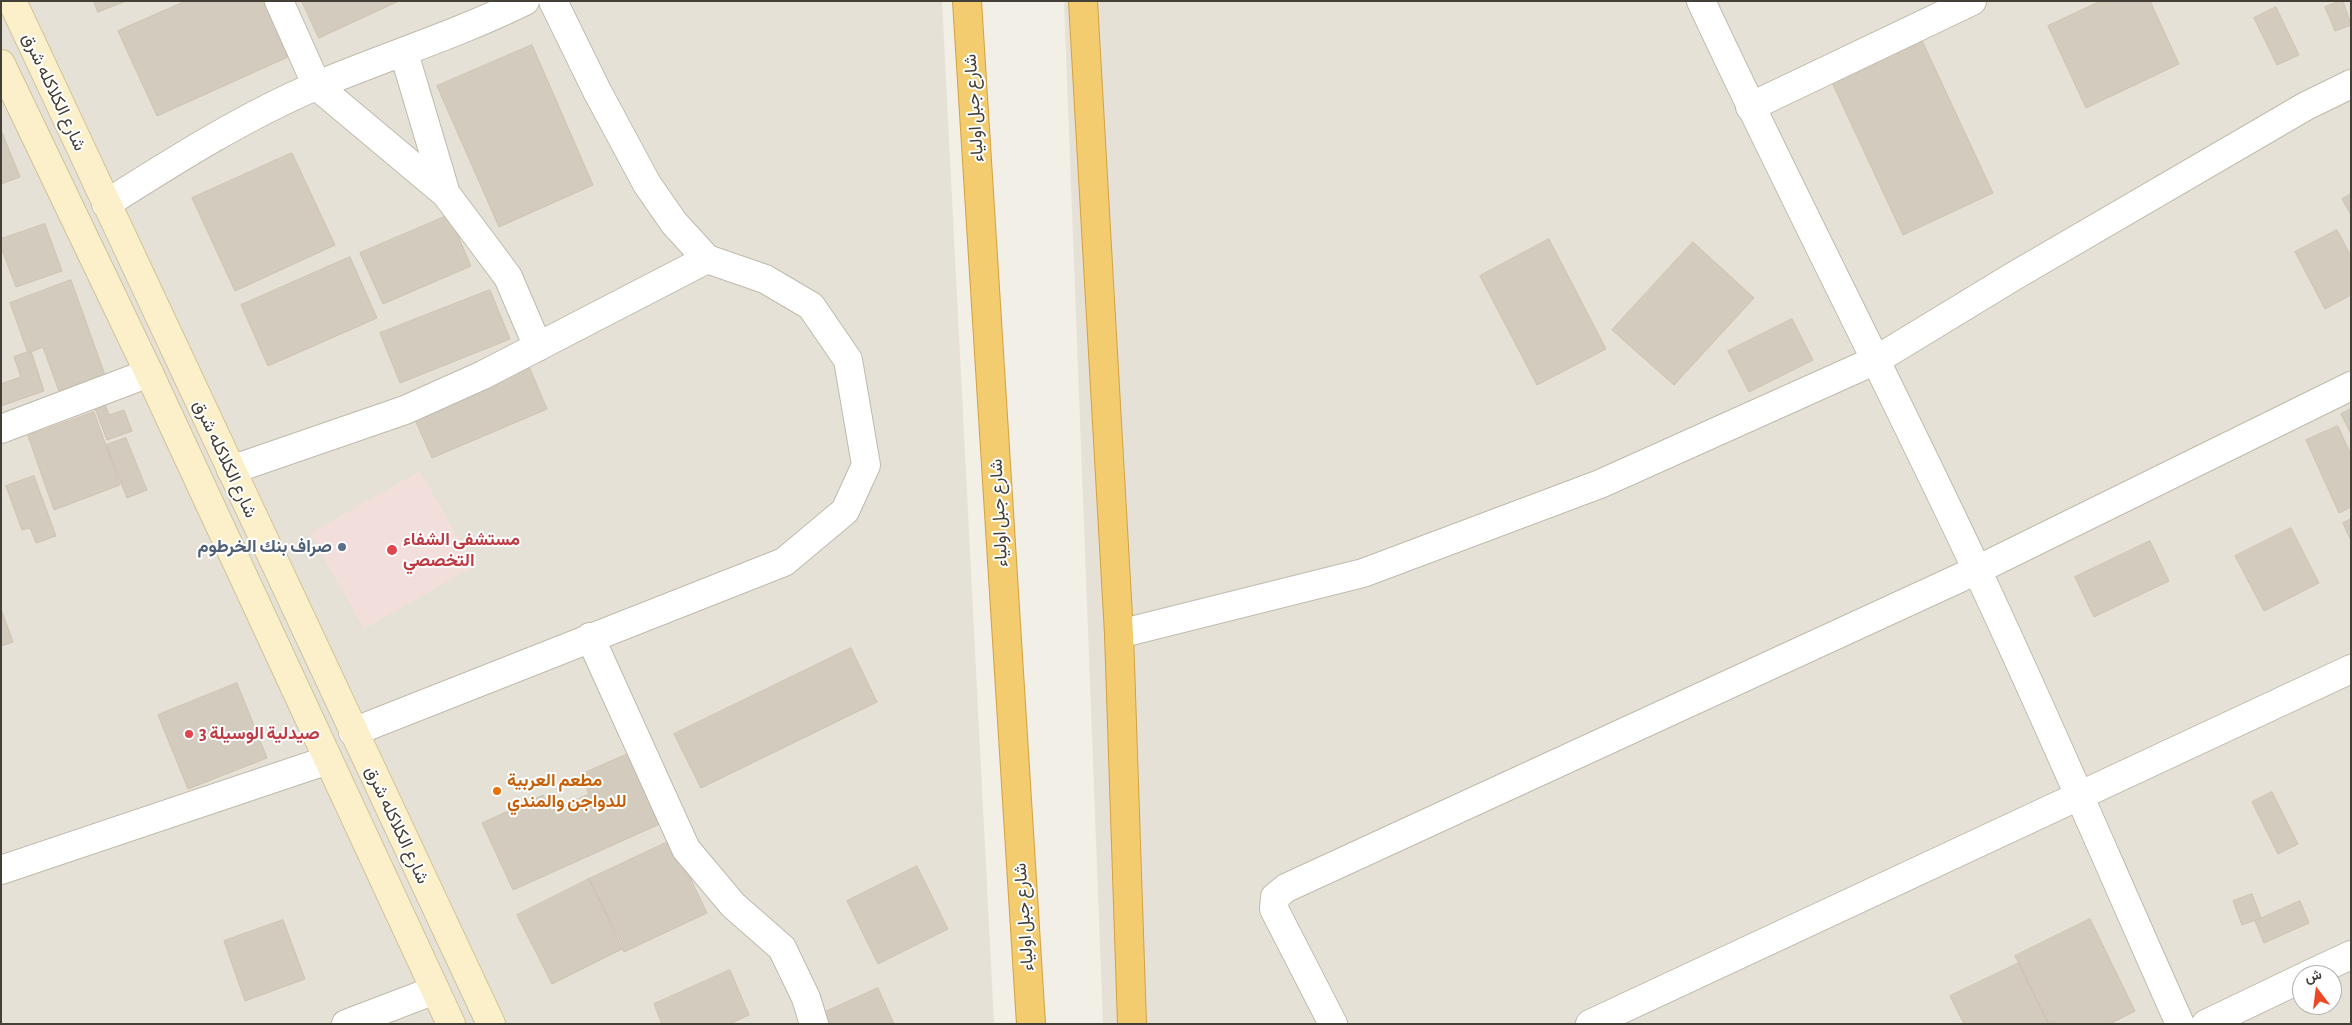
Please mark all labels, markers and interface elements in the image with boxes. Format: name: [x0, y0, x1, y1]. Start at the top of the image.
street label: شارع الكلاكله شرق: [17, 30, 91, 154]
street label: شارع جبل اولياء: [959, 53, 989, 163]
street label: شارع الكلاكله شرق: [188, 397, 262, 521]
street label: شارع جبل اولياء: [985, 458, 1013, 568]
place label: مستشفى الشفاء التخصصي: [403, 529, 520, 572]
place label: صراف بنك الخرطوم: [198, 536, 332, 558]
marker: صراف بنك الخرطوم: [336, 541, 348, 553]
marker: مستشفى الشفاء التخصصي: [385, 543, 399, 557]
place label: صيدلية الوسيلة 3: [199, 723, 320, 745]
marker: صيدلية الوسيلة 3: [183, 728, 195, 740]
street label: شارع الكلاكله شرق: [360, 763, 434, 887]
place label: مطعم العربية للدواجن والمندي: [507, 770, 627, 812]
marker: مطعم العربية للدواجن والمندي: [491, 785, 503, 797]
street label: شارع جبل اولياء: [1009, 862, 1039, 972]
north arrow: [2292, 965, 2342, 1015]
text: ش: [2303, 968, 2323, 985]

